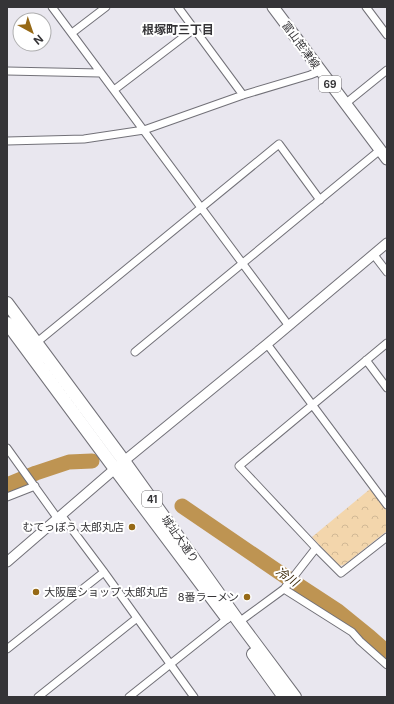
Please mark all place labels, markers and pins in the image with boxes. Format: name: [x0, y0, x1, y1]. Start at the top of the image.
place label: むてっぽう 太郎丸店: [23, 520, 124, 534]
marker: むてっぽう 太郎丸店: [127, 522, 137, 532]
place label: 大阪屋ショップ 太郎丸店: [44, 585, 168, 599]
marker: 大阪屋ショップ 太郎丸店: [31, 587, 41, 597]
place label: 8番ラーメン: [178, 590, 239, 604]
marker: 8番ラーメン: [242, 592, 252, 602]

